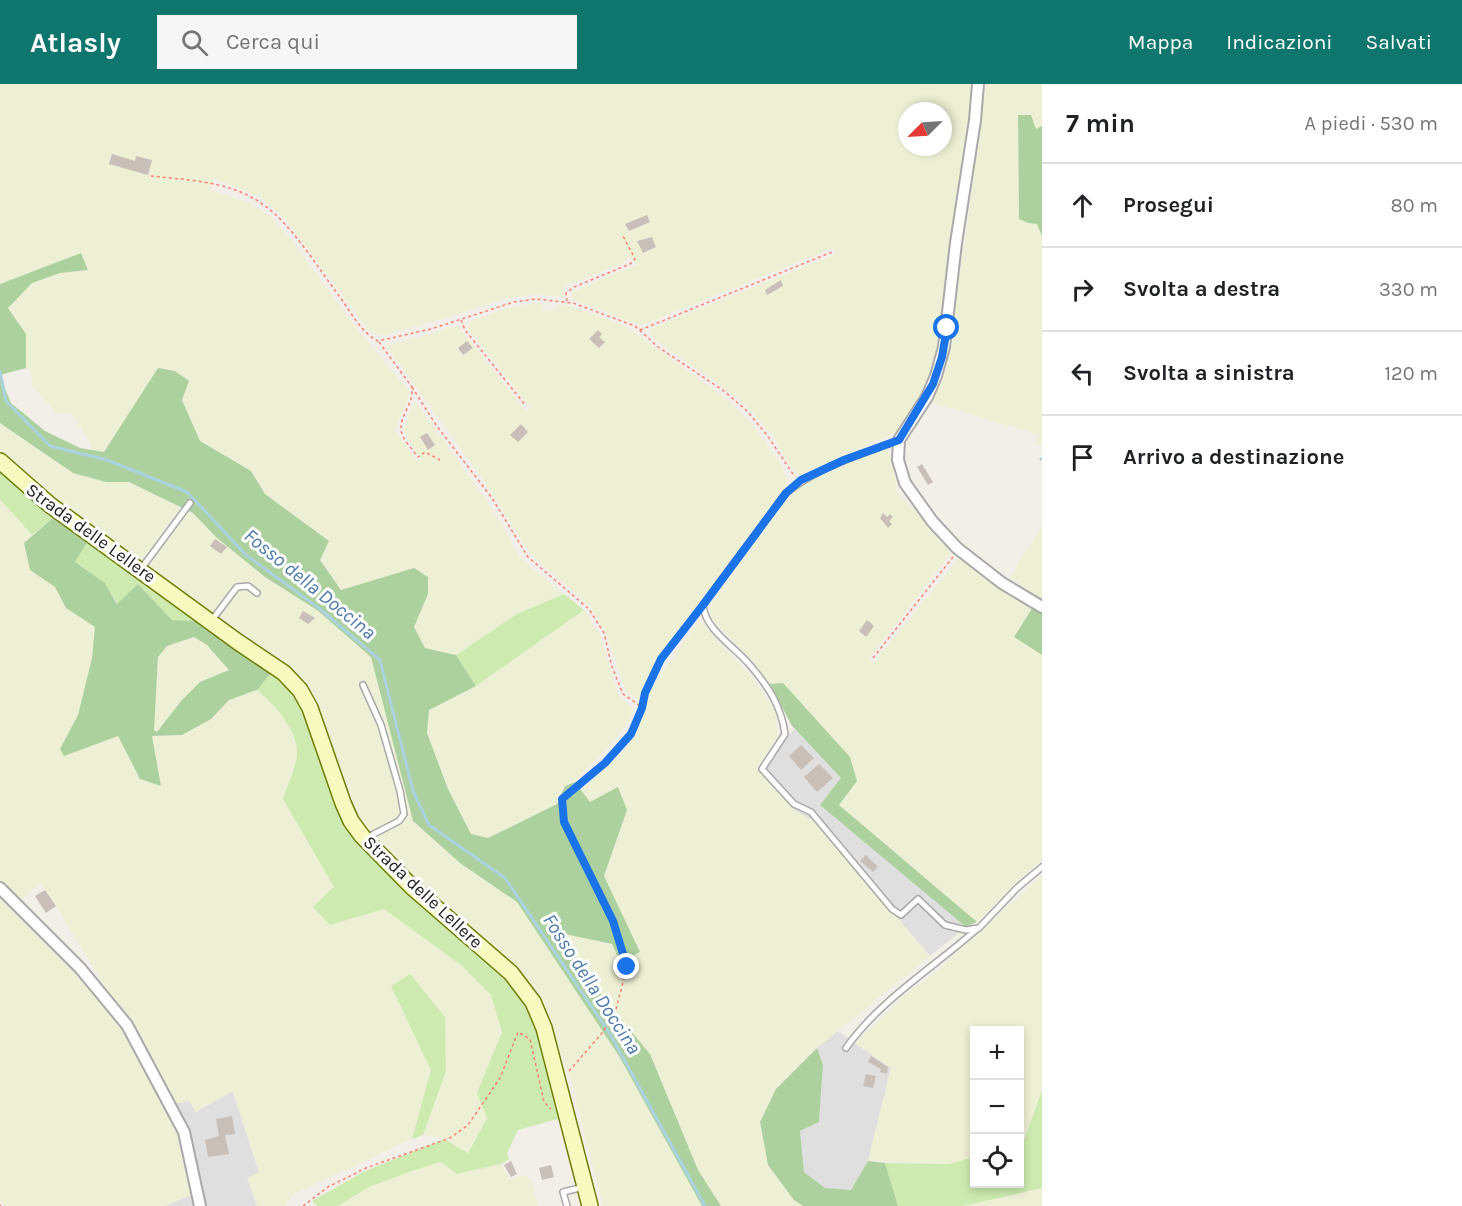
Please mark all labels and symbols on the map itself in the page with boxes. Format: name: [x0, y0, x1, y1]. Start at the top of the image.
north arrow: [898, 102, 952, 156]
route start: [933, 314, 959, 340]
street label: Strada delle Lellere: [22, 479, 160, 587]
water label: Fosso della Doccina: [240, 524, 380, 644]
street label: Strada delle Lellere: [359, 831, 487, 953]
water label: Fosso della Doccina: [538, 909, 646, 1059]
route end: [613, 953, 639, 979]

